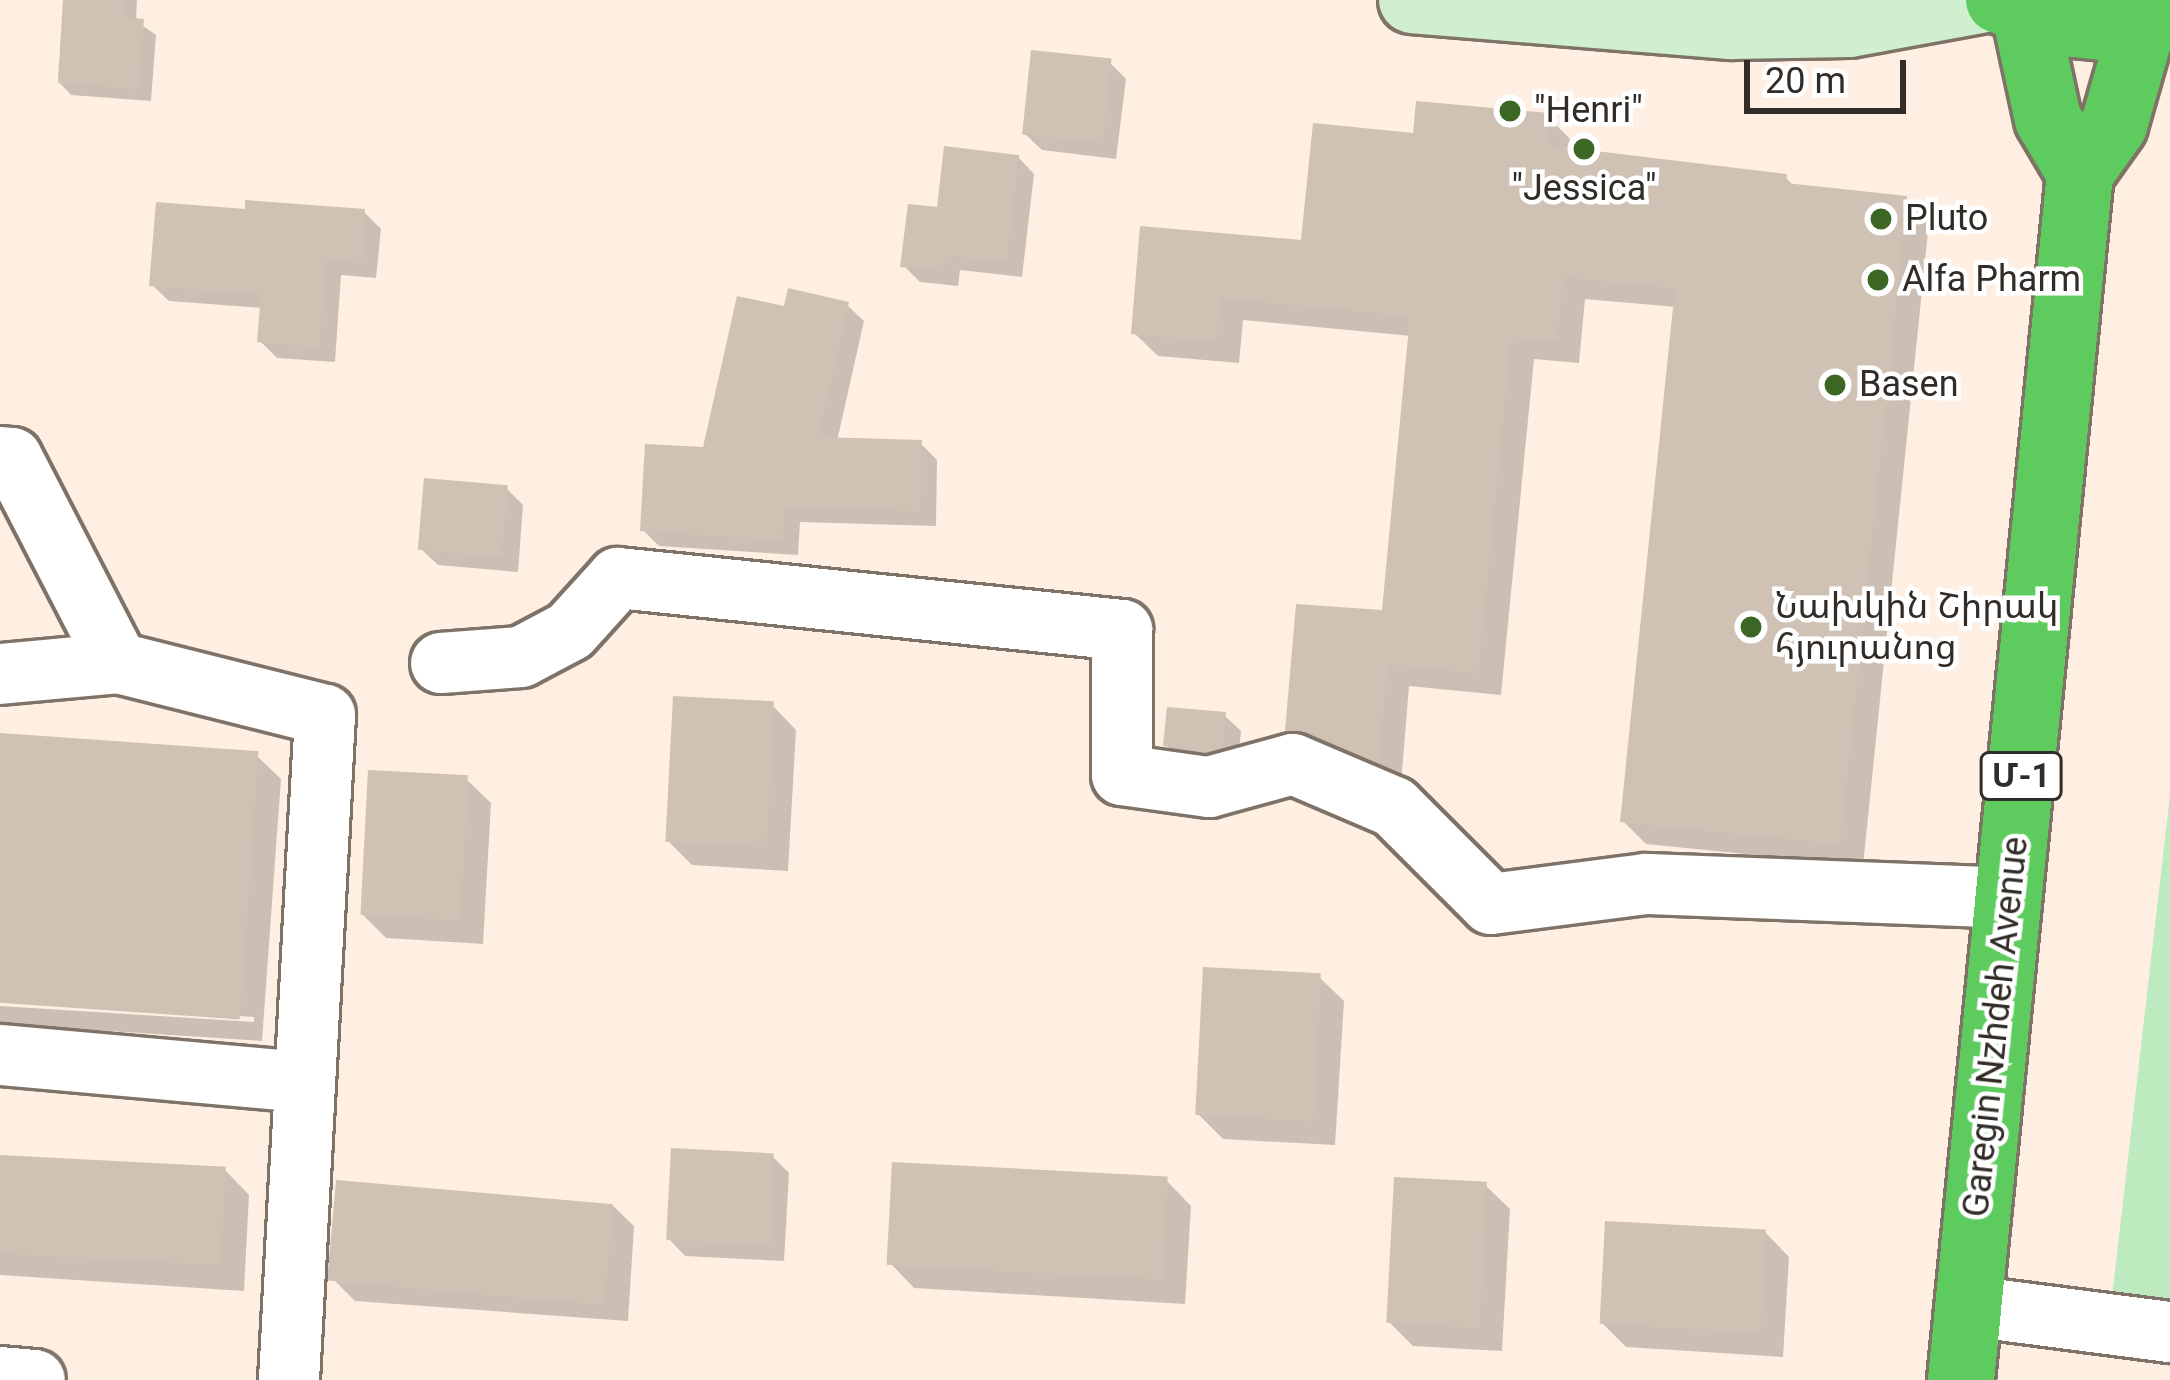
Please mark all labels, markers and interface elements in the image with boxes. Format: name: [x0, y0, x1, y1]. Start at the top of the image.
scale bar: [1750, 36, 1912, 110]
text: 20 m: [1765, 60, 1846, 102]
place label: "Henri": [1534, 89, 1643, 133]
marker: "Henri": [1497, 98, 1523, 124]
marker: "Jessica": [1571, 136, 1597, 162]
place label: "Jessica": [1511, 167, 1657, 211]
place label: Pluto: [1905, 197, 1988, 241]
marker: Pluto: [1868, 206, 1894, 232]
place label: Alfa Pharm: [1902, 258, 2081, 302]
marker: Alfa Pharm: [1865, 267, 1891, 293]
place label: Basen: [1859, 363, 1959, 407]
marker: Basen: [1822, 372, 1848, 398]
place label: Նախկին Շիրակ հյուրանոց: [1775, 584, 2058, 669]
marker: Նախկին Շիրակ հյուրանոց: [1738, 614, 1764, 640]
road number: Մ-1: [1979, 749, 2063, 803]
street label: Garegin Nzhdeh Avenue: [1955, 835, 2037, 1219]

